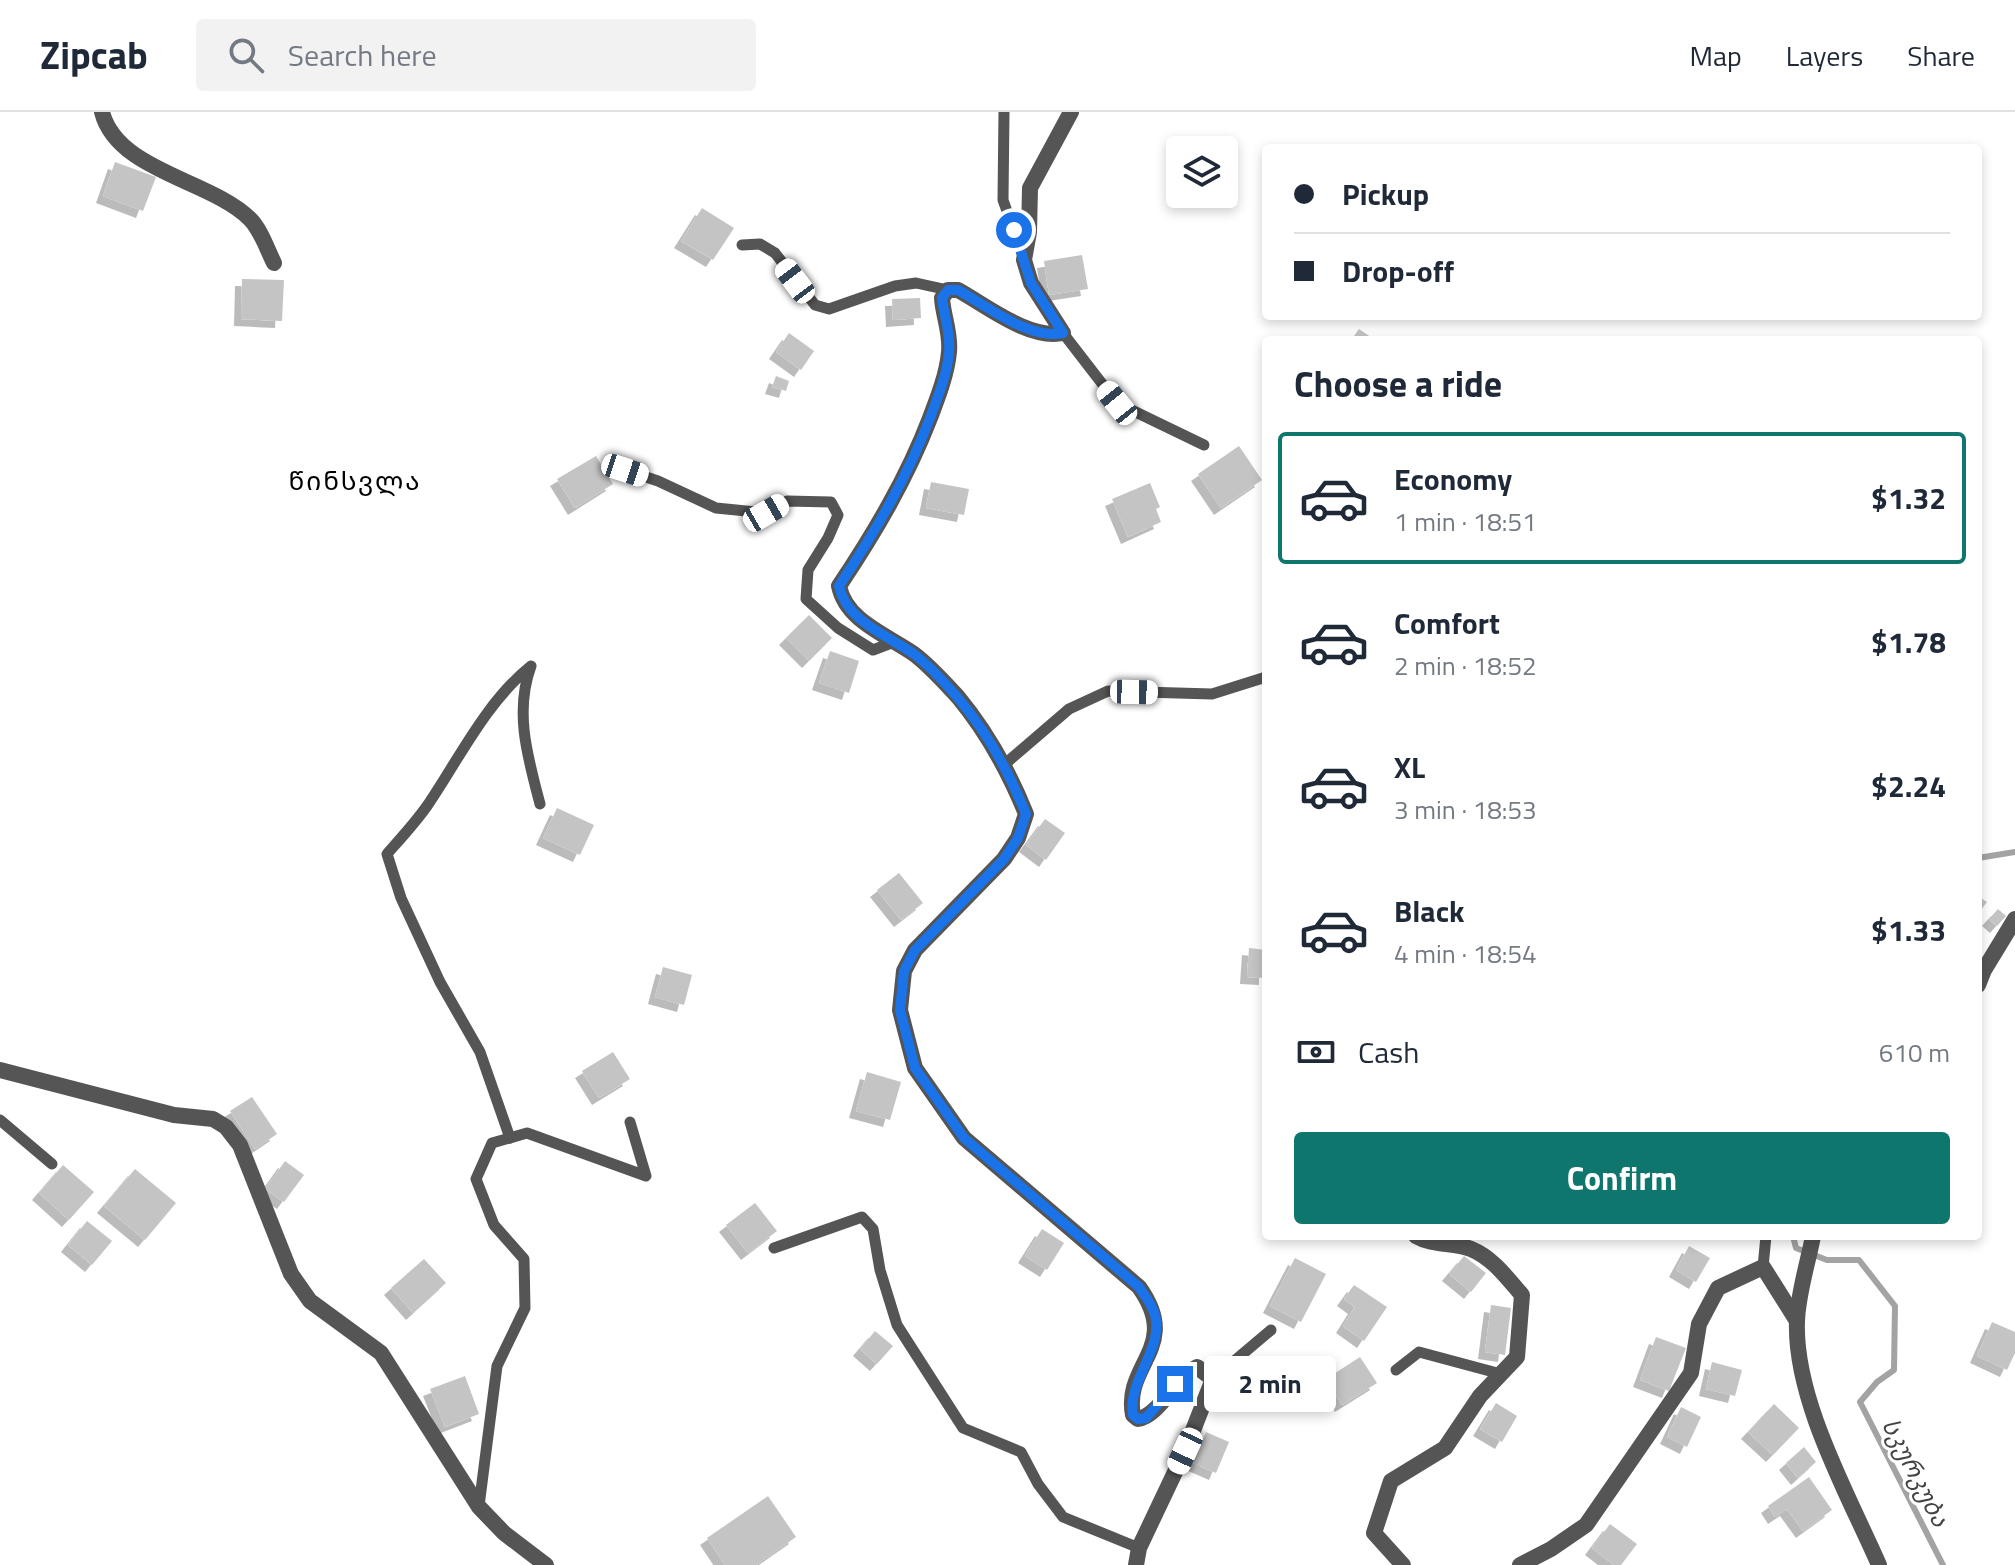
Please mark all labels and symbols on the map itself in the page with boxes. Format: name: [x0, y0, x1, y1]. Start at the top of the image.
route start: [996, 212, 1032, 248]
car: [771, 255, 819, 307]
car: [1093, 377, 1141, 429]
car: [598, 451, 652, 489]
district label: წინსვლა: [288, 461, 422, 500]
car: [739, 491, 793, 535]
car: [1110, 680, 1158, 704]
callout: 2 min: [1203, 1356, 1335, 1412]
route end: [1157, 1366, 1193, 1402]
water label: სკურკუბა: [1873, 1411, 1959, 1533]
car: [1164, 1424, 1206, 1478]

